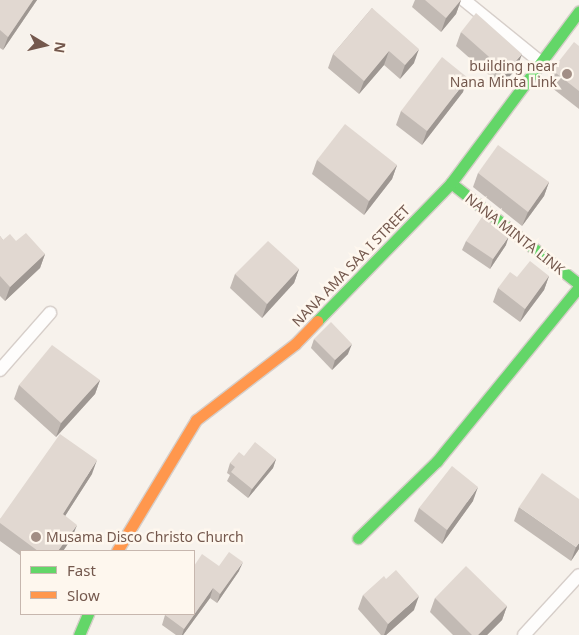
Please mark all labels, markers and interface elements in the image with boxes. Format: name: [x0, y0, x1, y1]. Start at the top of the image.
north arrow: [20, 20, 70, 70]
text: N: [50, 40, 71, 55]
place label: building near Nana Minta Link: [450, 58, 557, 90]
marker: building near Nana Minta Link: [561, 68, 573, 80]
street label: NANA MINTA LINK: [462, 190, 568, 278]
street label: NANA AMA SAA I STREET: [289, 202, 413, 330]
place label: Musama Disco Christo Church: [46, 529, 244, 545]
marker: Musama Disco Christo Church: [30, 531, 42, 543]
legend: [20, 550, 195, 615]
text: Fast: [67, 560, 96, 580]
text: Slow: [67, 585, 100, 605]

